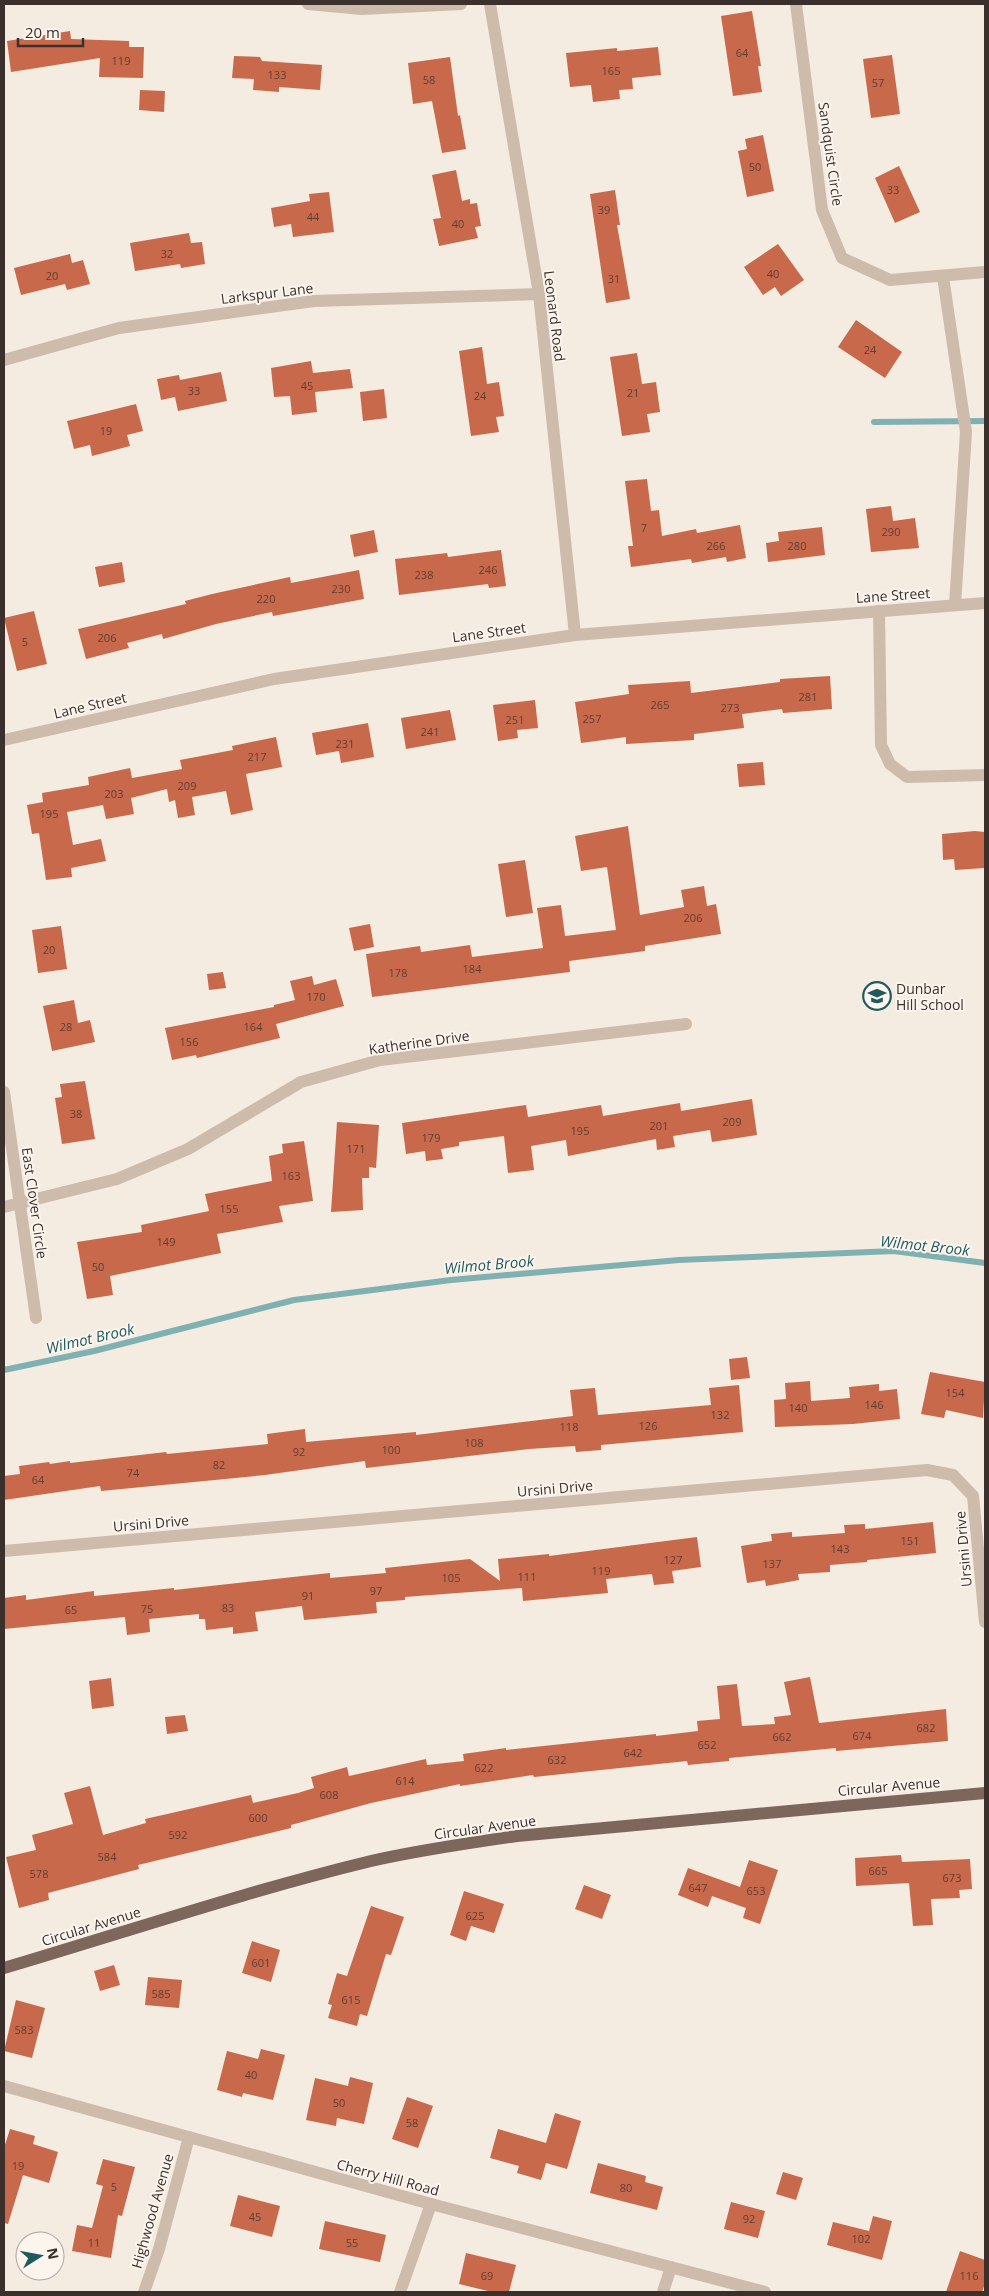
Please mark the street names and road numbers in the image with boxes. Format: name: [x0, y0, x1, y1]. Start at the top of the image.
street label: Sandquist Circle: [814, 101, 848, 207]
street label: Leonard Road: [540, 270, 570, 362]
street label: Larkspur Lane: [220, 278, 314, 308]
street label: Lane Street: [855, 583, 931, 607]
street label: Lane Street: [451, 617, 527, 647]
street label: Lane Street: [52, 687, 128, 723]
street label: Katherine Drive: [367, 1026, 471, 1058]
street label: East Clover Circle: [18, 1146, 52, 1260]
street label: Ursini Drive: [516, 1475, 594, 1501]
street label: Ursini Drive: [112, 1510, 190, 1536]
street label: Ursini Drive: [950, 1510, 976, 1588]
street label: Circular Avenue: [837, 1772, 941, 1800]
street label: Circular Avenue: [433, 1810, 537, 1844]
street label: Circular Avenue: [39, 1902, 143, 1950]
street label: Highwood Avenue: [127, 2151, 178, 2271]
street label: Cherry Hill Road: [335, 2154, 441, 2200]

